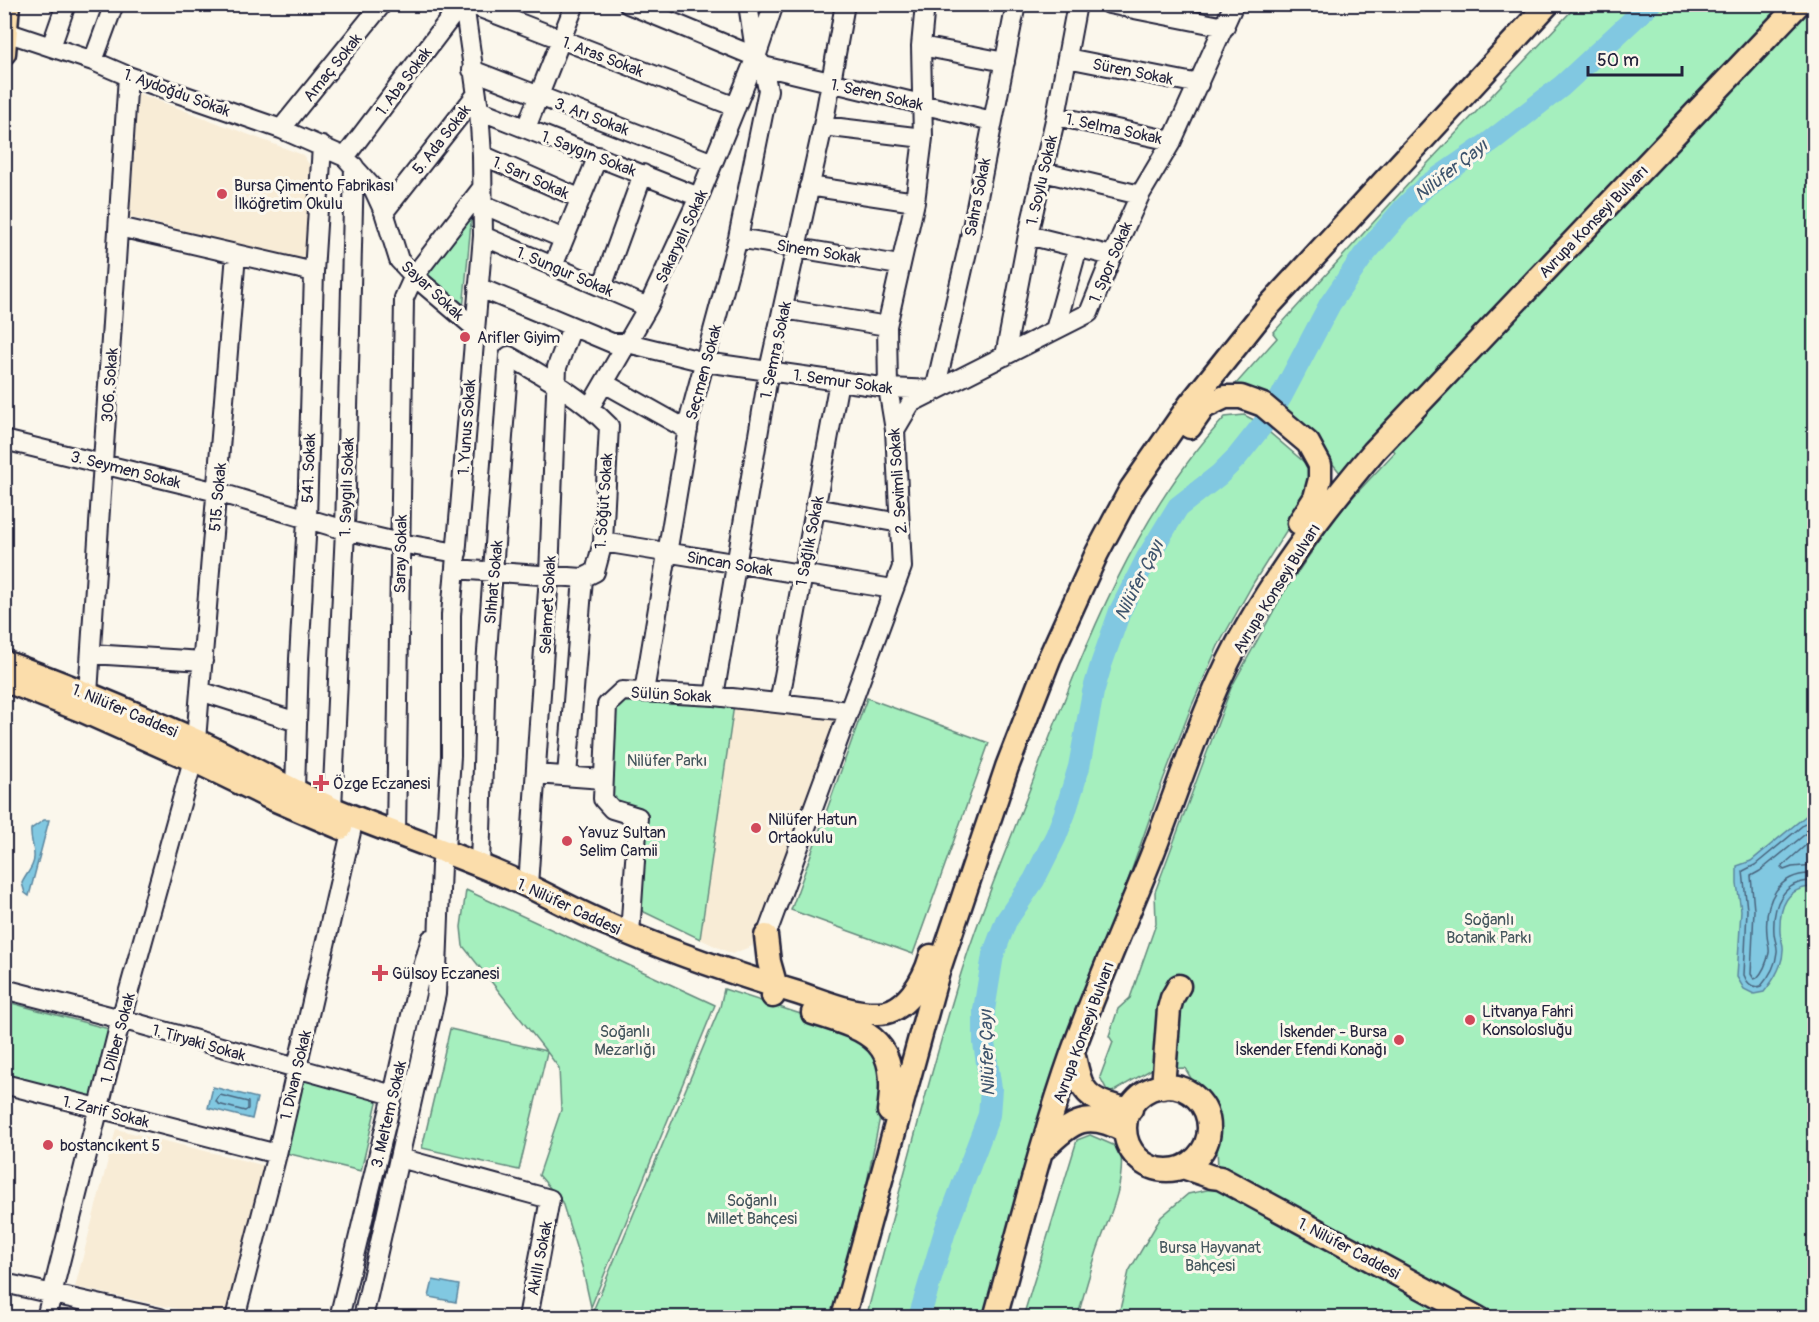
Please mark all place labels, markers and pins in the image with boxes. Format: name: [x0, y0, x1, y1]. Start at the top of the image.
place label: Bursa Çimento Fabrikası İlköğretim Okulu: [234, 176, 395, 214]
marker: Bursa Çimento Fabrikası İlköğretim Okulu: [215, 187, 229, 201]
place label: Arifler Giyim: [477, 328, 560, 348]
marker: Arifler Giyim: [458, 330, 472, 344]
place label: Özge Eczanesi: [333, 774, 430, 794]
marker: Özge Eczanesi: [314, 776, 328, 790]
place label: Nilüfer Hatun Ortaokulu: [768, 810, 857, 848]
marker: Nilüfer Hatun Ortaokulu: [749, 821, 763, 835]
place label: Yavuz Sultan Selim Camii: [578, 823, 666, 861]
marker: Yavuz Sultan Selim Camii: [560, 834, 574, 848]
place label: Gülsoy Eczanesi: [392, 964, 500, 984]
marker: Gülsoy Eczanesi: [373, 966, 387, 980]
place label: Litvanya Fahri Konsolosluğu: [1482, 1002, 1573, 1040]
marker: Litvanya Fahri Konsolosluğu: [1463, 1013, 1477, 1027]
place label: İskender - Bursa İskender Efendi Konağı: [1235, 1022, 1387, 1060]
marker: İskender - Bursa İskender Efendi Konağı: [1392, 1033, 1406, 1047]
place label: bostancıkent 5: [60, 1136, 160, 1156]
marker: bostancıkent 5: [41, 1138, 55, 1152]

